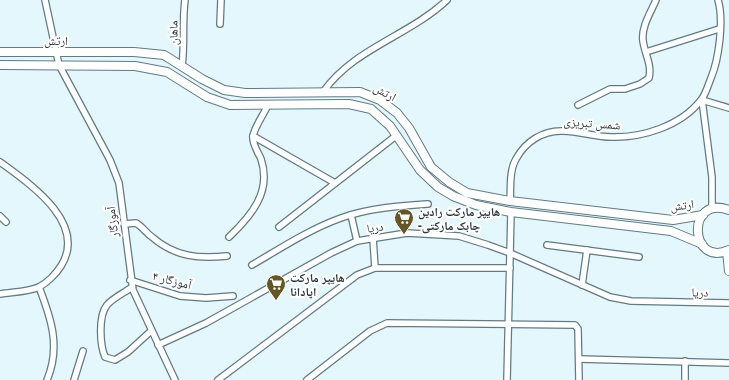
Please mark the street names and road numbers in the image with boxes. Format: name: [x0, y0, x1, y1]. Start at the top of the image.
street label: ماهان: [164, 21, 182, 45]
street label: ارتش: [44, 32, 68, 49]
street label: ارتش: [370, 79, 400, 105]
street label: شمس تبریزی: [563, 113, 621, 133]
street label: ارتش: [669, 195, 695, 215]
street label: آموزگار: [102, 205, 122, 240]
street label: دریا: [365, 217, 385, 237]
street label: آموزگار ۴: [151, 267, 194, 293]
street label: دریا: [691, 283, 709, 301]

